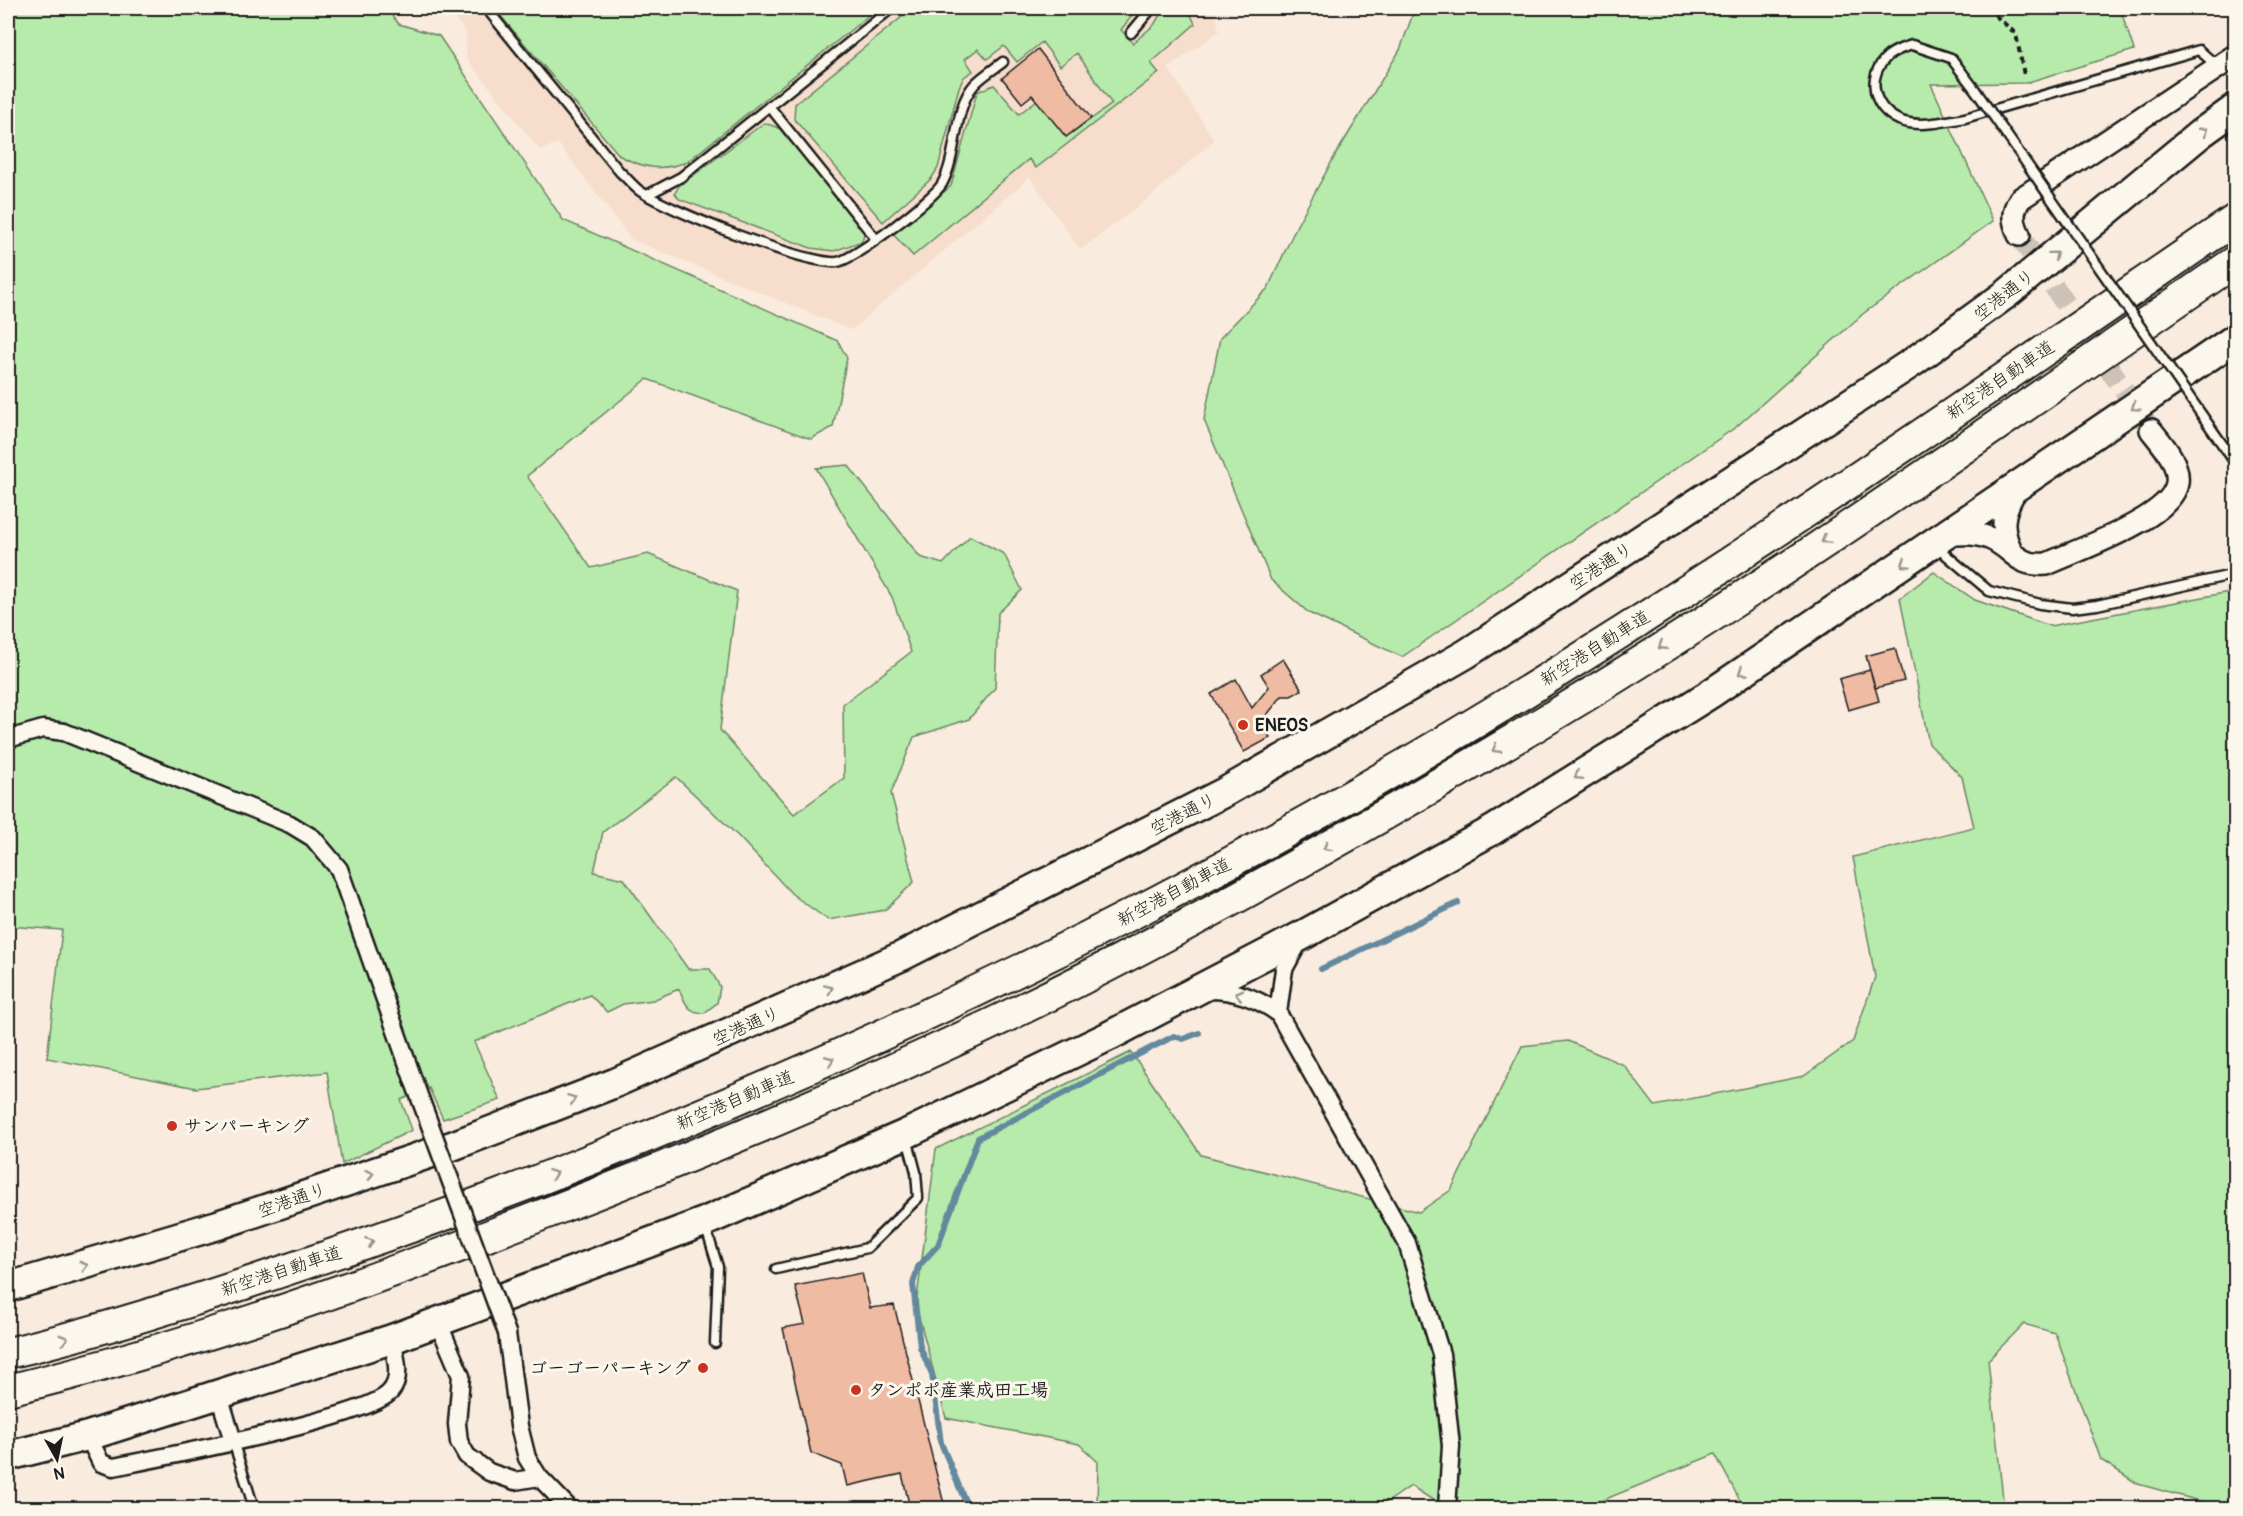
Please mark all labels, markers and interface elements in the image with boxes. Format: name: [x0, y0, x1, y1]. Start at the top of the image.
one-way arrow: [2198, 127, 2209, 138]
one-way arrow: [2047, 251, 2058, 262]
street label: 空港通り: [1969, 264, 2040, 327]
street label: 新空港自動車道: [1942, 336, 2059, 425]
one-way arrow: [2131, 399, 2142, 410]
one-way arrow: [1821, 533, 1832, 544]
street label: 空港通り: [1565, 537, 1638, 596]
one-way arrow: [1900, 556, 1911, 567]
street label: 新空港自動車道: [1536, 605, 1655, 692]
one-way arrow: [1657, 639, 1668, 650]
one-way arrow: [1738, 665, 1749, 676]
place label: ENEOS: [1255, 714, 1308, 737]
marker: ENEOS: [1236, 718, 1250, 732]
one-way arrow: [1492, 742, 1502, 754]
one-way arrow: [1574, 769, 1584, 781]
street label: 空港通り: [1146, 788, 1221, 841]
one-way arrow: [1323, 840, 1333, 851]
street label: 新空港自動車道: [1113, 853, 1235, 932]
one-way arrow: [822, 984, 833, 996]
one-way arrow: [1234, 989, 1244, 1002]
street label: 空港通り: [709, 1001, 784, 1052]
one-way arrow: [824, 1055, 835, 1067]
street label: 新空港自動車道: [673, 1065, 798, 1136]
one-way arrow: [567, 1094, 577, 1107]
place label: サンパーキング: [184, 1115, 309, 1138]
marker: サンパーキング: [165, 1119, 179, 1133]
one-way arrow: [364, 1169, 375, 1181]
one-way arrow: [547, 1169, 558, 1181]
street label: 空港通り: [254, 1178, 330, 1223]
one-way arrow: [364, 1236, 375, 1249]
street label: 新空港自動車道: [218, 1241, 345, 1302]
one-way arrow: [78, 1261, 89, 1273]
one-way arrow: [58, 1334, 69, 1346]
place label: ゴーゴーパーキング: [529, 1357, 691, 1380]
marker: ゴーゴーパーキング: [696, 1361, 710, 1375]
place label: タンポポ産業成田工場: [868, 1379, 1048, 1402]
marker: タンポポ産業成田工場: [849, 1383, 863, 1397]
north arrow: [27, 1429, 87, 1489]
text: N: [52, 1462, 66, 1484]

